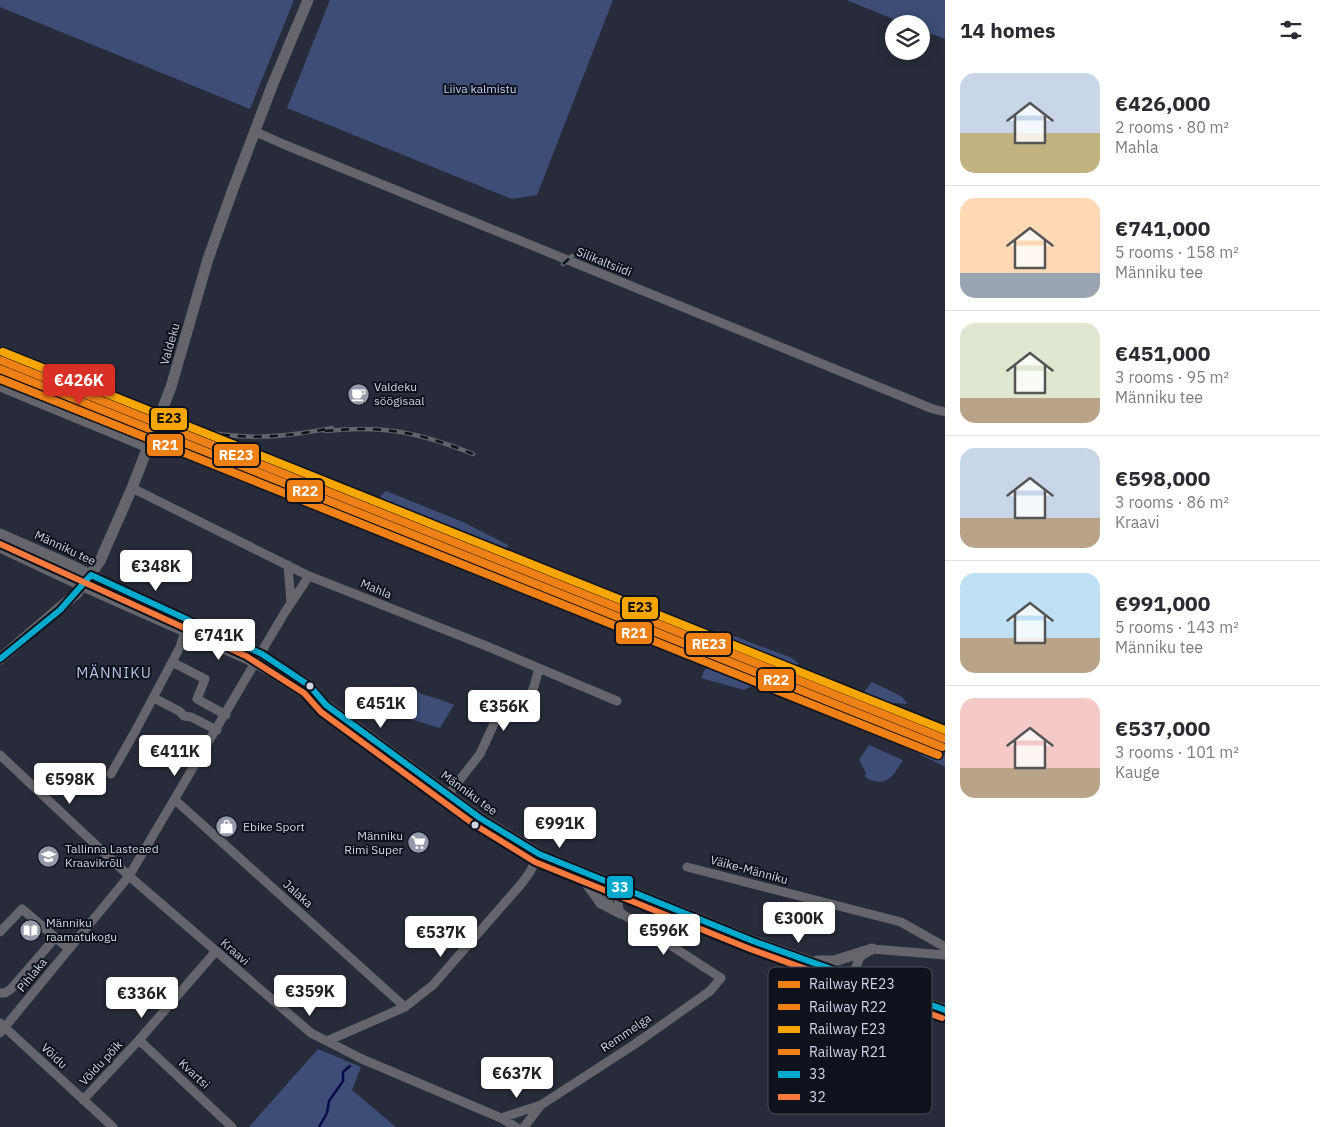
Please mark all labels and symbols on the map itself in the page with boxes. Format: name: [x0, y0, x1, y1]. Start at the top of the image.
park label: Liiva kalmistu: [443, 81, 517, 96]
street label: Silikaltsiidi: [574, 244, 634, 279]
street label: Valdeku: [156, 321, 183, 367]
pin: €426K: [44, 364, 114, 406]
place label: Valdeku söögisaal: [374, 379, 425, 408]
cafe icon: Valdeku söögisaal: [346, 382, 370, 406]
line badge: E23: [150, 407, 188, 431]
text: E23: [156, 409, 182, 427]
line badge: R21: [146, 433, 184, 457]
text: R21: [152, 436, 179, 454]
line badge: RE23: [213, 443, 260, 467]
text: RE23: [219, 446, 253, 464]
line badge: R22: [286, 479, 324, 503]
text: R22: [292, 482, 318, 500]
street label: Männiku tee: [32, 527, 99, 568]
pin: €348K: [121, 550, 191, 592]
street label: Mahla: [358, 575, 395, 602]
line badge: E23: [621, 596, 659, 620]
text: E23: [627, 598, 653, 616]
pin: €741K: [184, 618, 254, 661]
line badge: R21: [615, 621, 653, 645]
text: R21: [621, 624, 648, 642]
line badge: RE23: [685, 632, 732, 656]
text: RE23: [692, 635, 726, 653]
district label: MÄNNIKU: [76, 663, 152, 682]
line badge: R22: [757, 668, 795, 692]
text: R22: [763, 671, 789, 689]
unlabelled marker: [305, 681, 315, 691]
pin: €451K: [346, 686, 416, 729]
pin: €356K: [469, 690, 539, 732]
pin: €411K: [140, 734, 210, 777]
pin: €598K: [35, 762, 105, 805]
street label: Männiku tee: [438, 767, 501, 818]
pin: €991K: [525, 806, 595, 849]
shop icon: Ebike Sport: [215, 815, 239, 839]
place label: Ebike Sport: [243, 819, 305, 834]
unlabelled marker: [470, 820, 480, 830]
place label: Männiku Rimi Super: [344, 828, 404, 857]
supermarket icon: Männiku Rimi Super: [407, 831, 431, 855]
place label: Tallinna Lasteaed Kraavikrõll: [65, 841, 159, 870]
school or university icon: Tallinna Lasteaed Kraavikrõll: [37, 844, 61, 868]
street label: Väike-Männiku: [709, 852, 790, 887]
line badge: 33: [606, 875, 634, 899]
street label: Jalaka: [280, 876, 317, 911]
text: 33: [612, 878, 628, 896]
pin: €300K: [764, 902, 834, 944]
pin: €596K: [629, 914, 699, 956]
place label: Männiku raamatukogu: [46, 915, 117, 944]
pin: €537K: [406, 916, 476, 958]
library icon: Männiku raamatukogu: [18, 918, 42, 942]
street label: Kraavi: [218, 935, 253, 968]
street label: Pihlaka: [13, 954, 50, 995]
legend: [768, 967, 932, 1114]
pin: €359K: [275, 974, 345, 1017]
text: Railway RE23: [809, 975, 895, 993]
pin: €336K: [107, 976, 177, 1019]
text: Railway R22: [809, 998, 887, 1016]
street label: Remmelga: [598, 1010, 654, 1055]
text: Railway E23: [809, 1020, 886, 1038]
street label: Võidu põik: [76, 1036, 126, 1088]
street label: Võidu: [38, 1040, 71, 1072]
text: Railway R21: [809, 1043, 887, 1061]
street label: Kvartsi: [176, 1055, 213, 1092]
pin: €637K: [482, 1056, 552, 1099]
text: 33: [809, 1065, 826, 1083]
text: 32: [809, 1088, 826, 1106]

